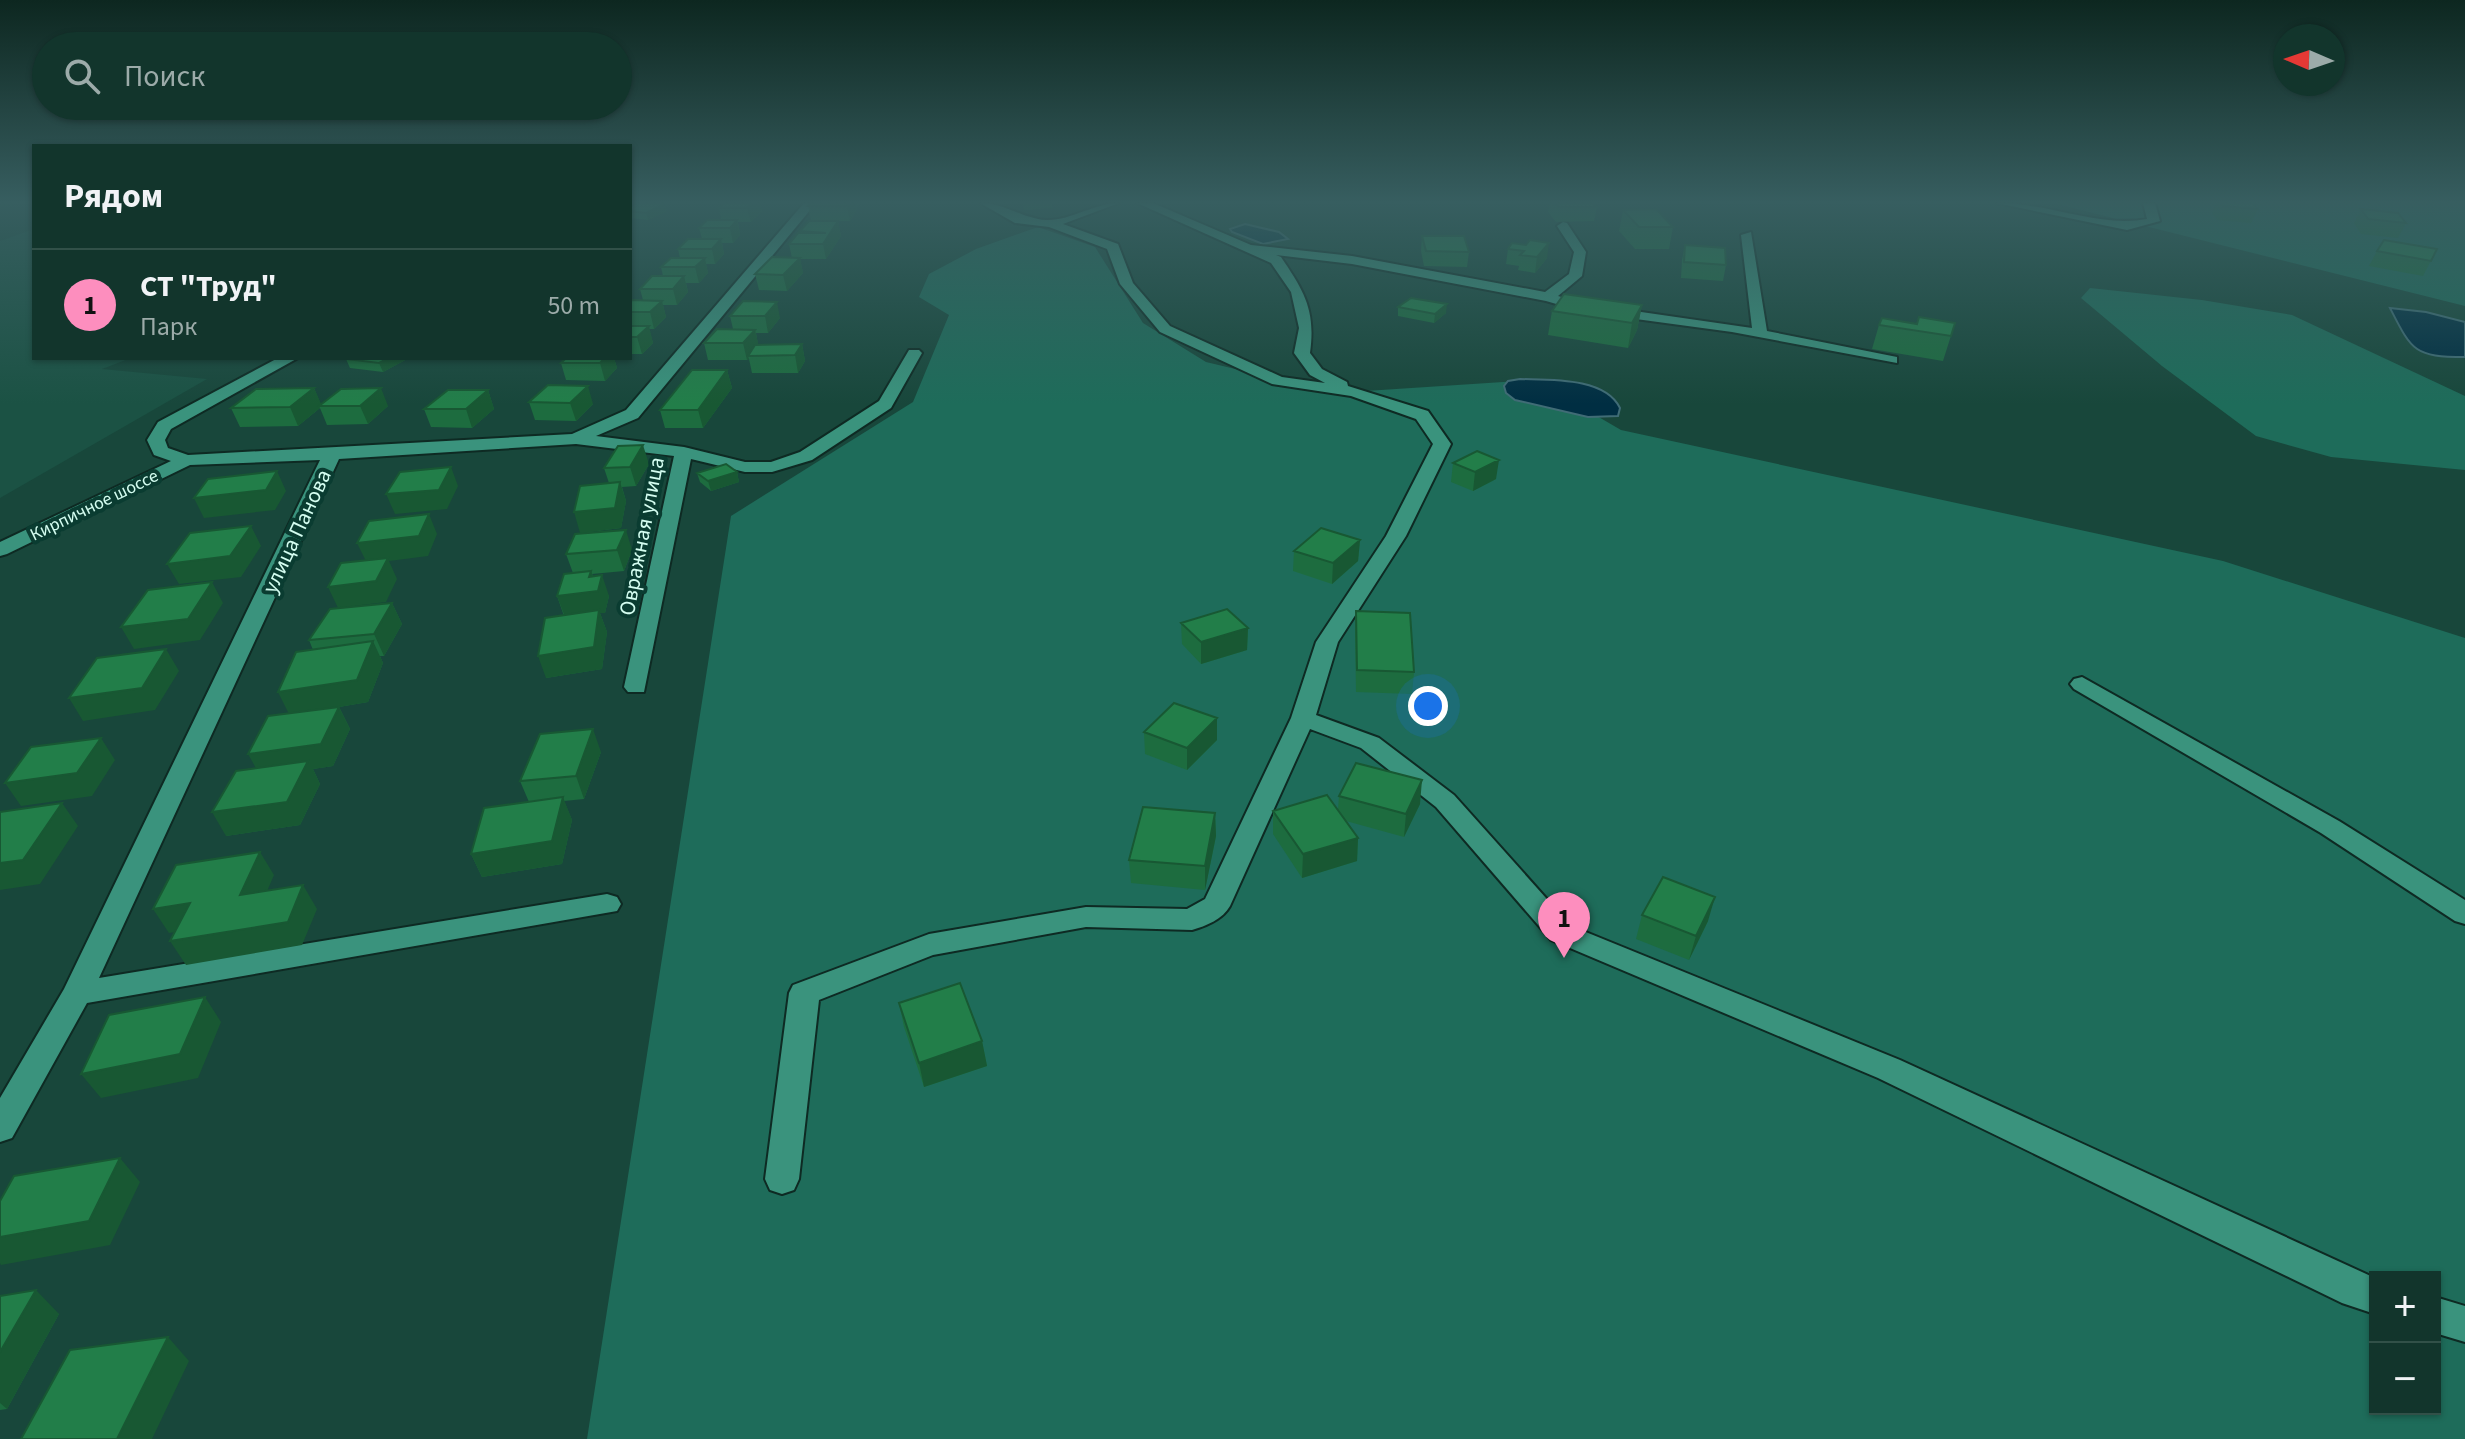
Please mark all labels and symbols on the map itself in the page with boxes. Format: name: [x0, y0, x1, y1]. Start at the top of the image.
north arrow: [2273, 24, 2345, 96]
street label: Овражная улица: [611, 454, 673, 618]
street label: Кирпичное шоссе: [26, 463, 163, 547]
street label: улица Панова: [254, 464, 340, 599]
your location: [1408, 686, 1448, 726]
pin: 1: [1538, 892, 1590, 958]

